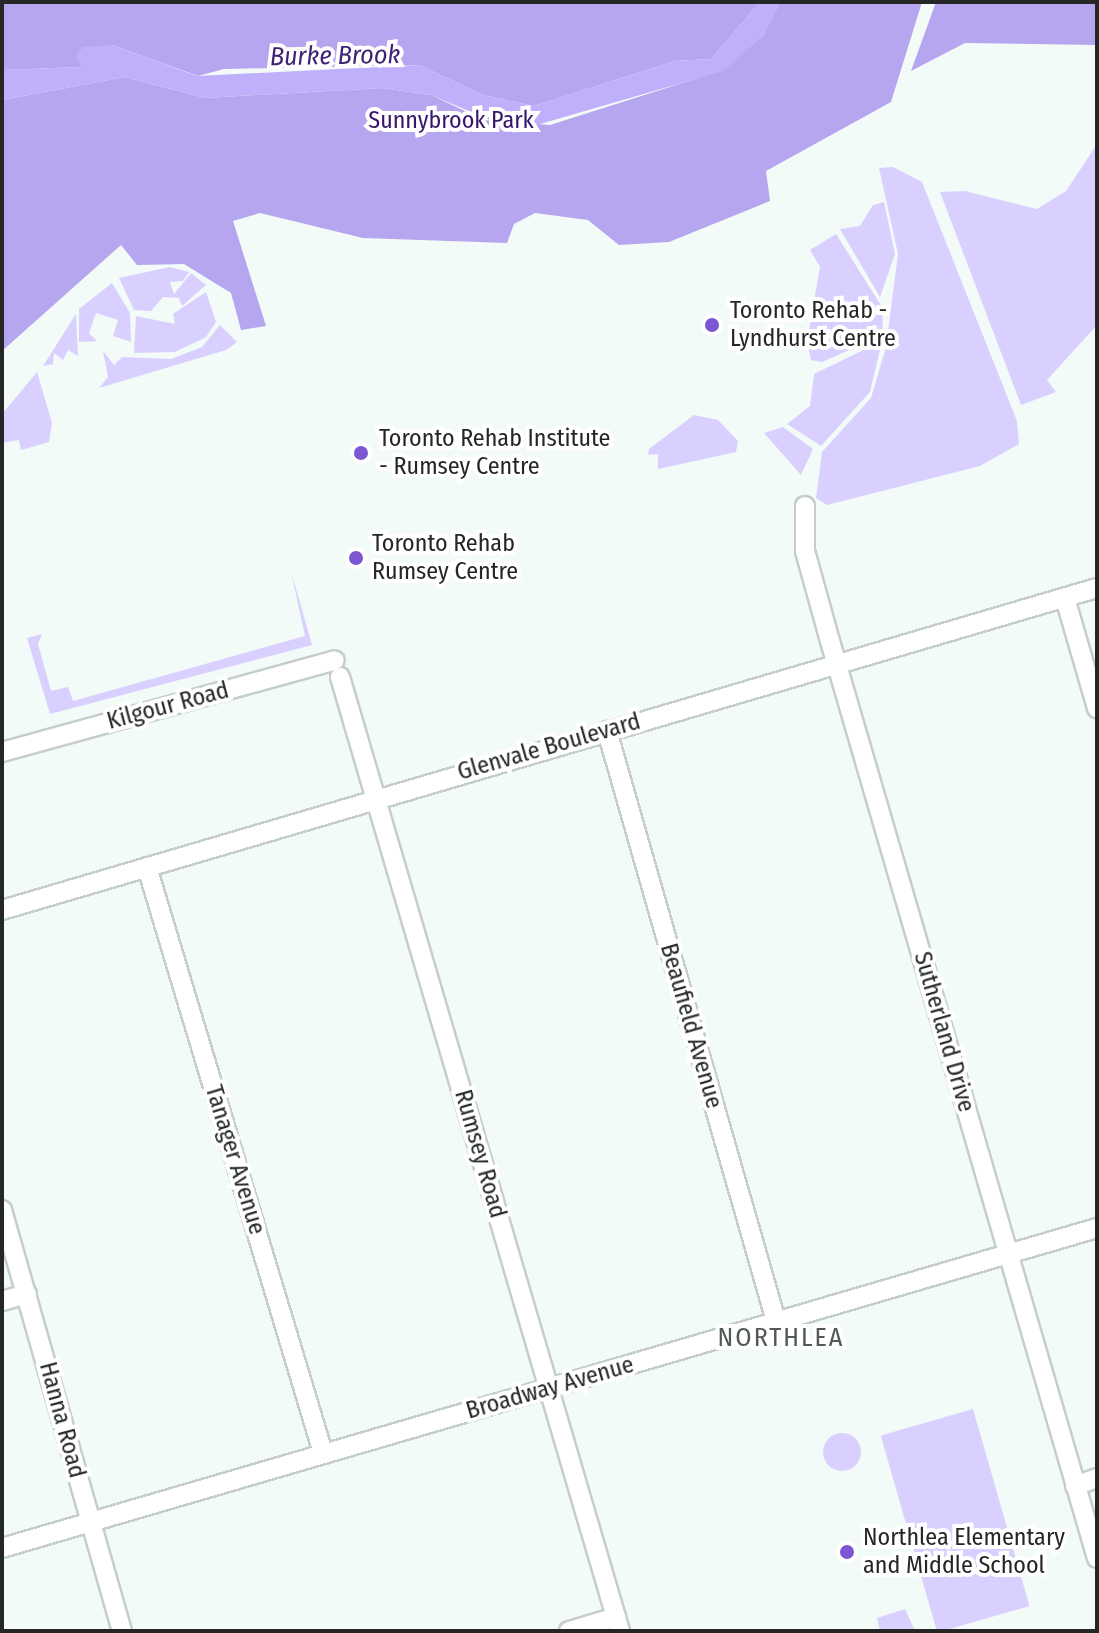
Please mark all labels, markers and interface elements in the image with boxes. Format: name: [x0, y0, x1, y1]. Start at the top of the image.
water label: Burke Brook: [269, 39, 401, 73]
park label: Sunnybrook Park: [368, 107, 534, 135]
place label: Toronto Rehab - Lyndhurst Centre: [730, 297, 896, 353]
marker: Toronto Rehab - Lyndhurst Centre: [701, 314, 723, 336]
place label: Toronto Rehab Institute - Rumsey Centre: [379, 425, 610, 481]
marker: Toronto Rehab Institute - Rumsey Centre: [350, 442, 372, 464]
place label: Toronto Rehab Rumsey Centre: [372, 530, 518, 586]
marker: Toronto Rehab Rumsey Centre: [347, 549, 365, 567]
street label: Kilgour Road: [104, 676, 232, 736]
street label: Glenvale Boulevard: [454, 707, 644, 787]
street label: Beaufield Avenue: [654, 940, 728, 1112]
street label: Sutherland Drive: [907, 949, 981, 1115]
street label: Tanager Avenue: [199, 1082, 271, 1238]
street label: Rumsey Road: [448, 1086, 512, 1222]
district label: NORTHLEA: [718, 1322, 844, 1354]
street label: Broadway Avenue: [463, 1350, 637, 1426]
street label: Hanna Road: [33, 1359, 91, 1481]
place label: Northlea Elementary and Middle School: [863, 1524, 1065, 1580]
marker: Northlea Elementary and Middle School: [838, 1543, 856, 1561]

